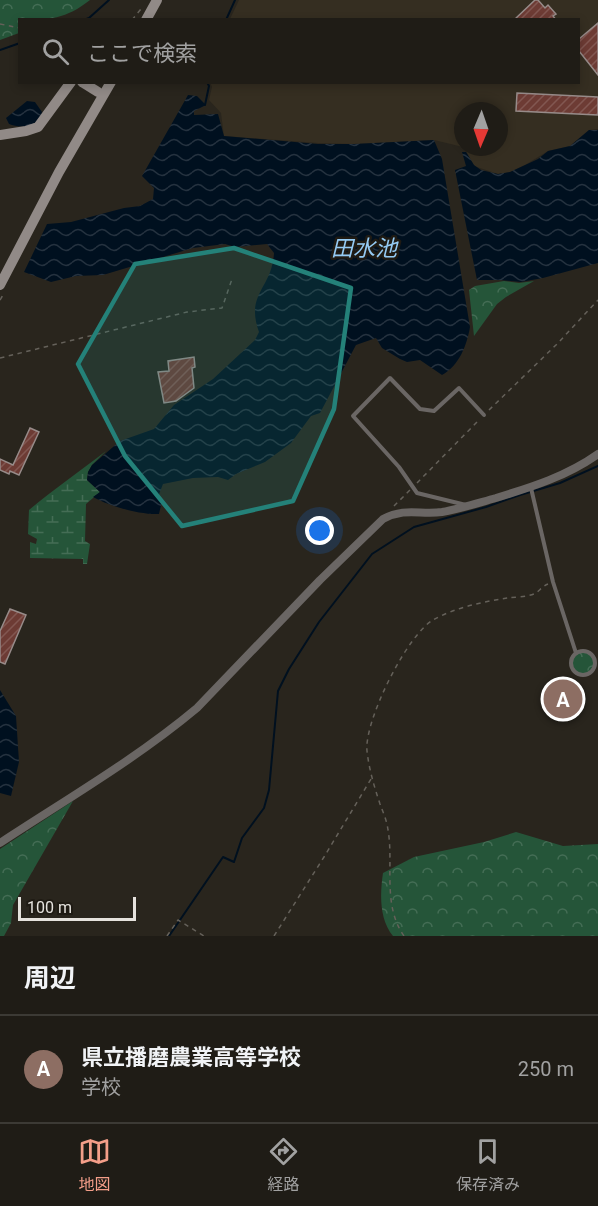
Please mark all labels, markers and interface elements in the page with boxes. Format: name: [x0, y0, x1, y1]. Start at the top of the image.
search box: [18, 18, 580, 84]
icon: search: [39, 35, 72, 68]
text: ここで検索: [87, 41, 197, 66]
north arrow: [454, 102, 508, 156]
water label: 田水池: [331, 236, 399, 261]
your location: [305, 516, 334, 545]
pin: A: [544, 676, 582, 722]
scale bar: [18, 894, 136, 922]
text: 100 m: [27, 898, 72, 917]
text: 周辺: [24, 963, 76, 993]
text: 県立播磨農業高等学校: [81, 1045, 301, 1070]
text: A: [37, 1057, 50, 1081]
text: 250 m: [518, 1057, 574, 1081]
text: 学校: [81, 1075, 121, 1099]
tab: 地図: [78, 1135, 111, 1195]
tab: 経路: [267, 1135, 300, 1195]
tab: 保存済み: [456, 1135, 520, 1195]

